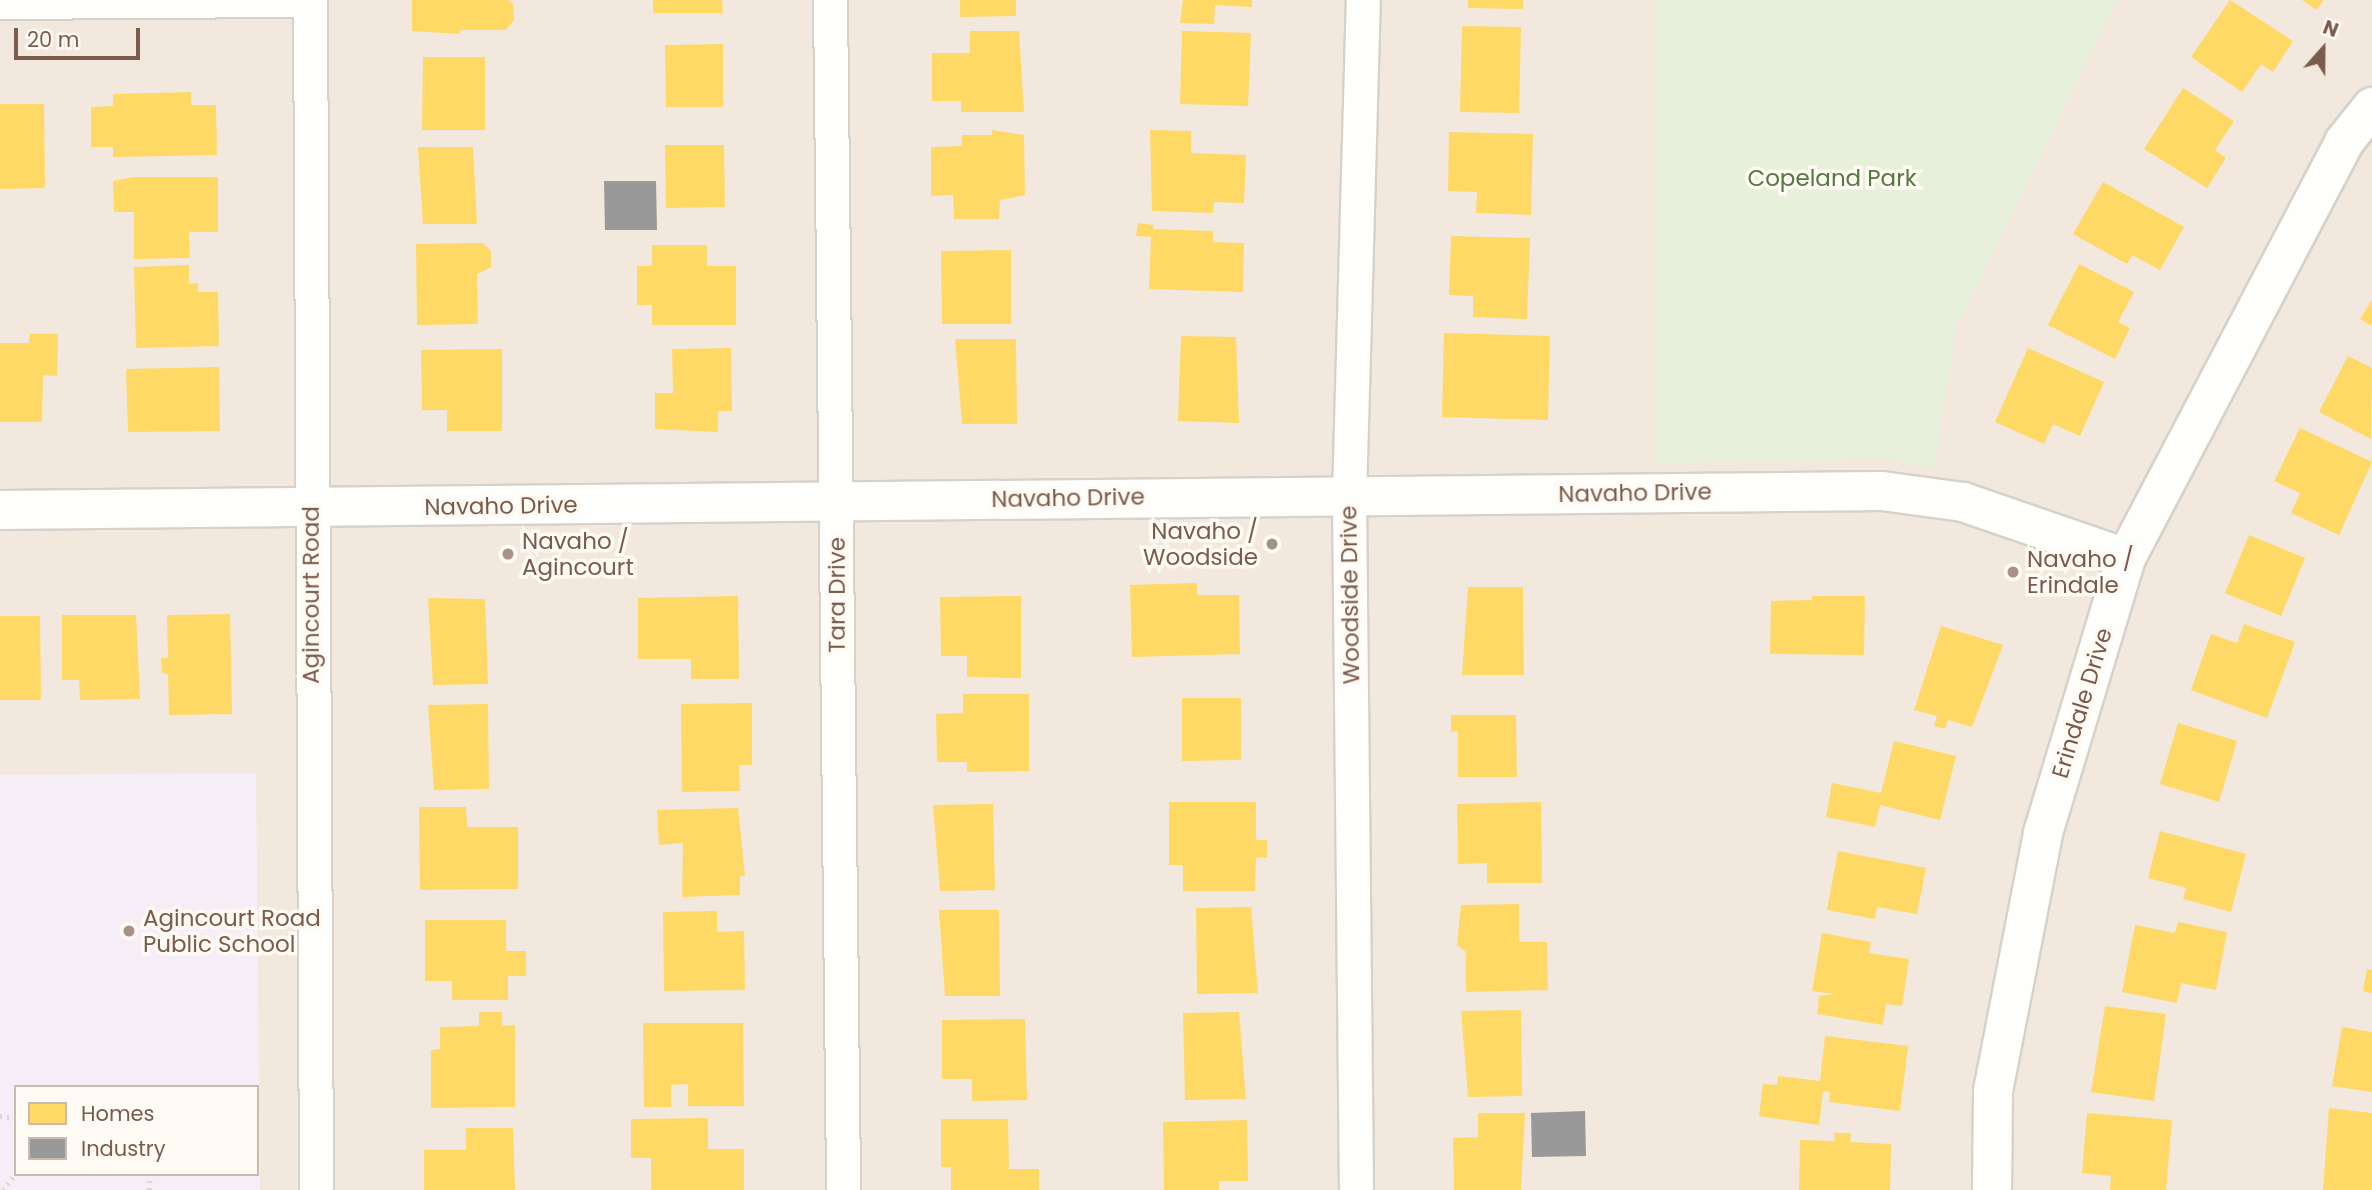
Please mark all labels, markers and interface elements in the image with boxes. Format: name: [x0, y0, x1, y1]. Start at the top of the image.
scale bar: [18, 14, 144, 58]
north arrow: [2288, 14, 2358, 84]
text: N: [2319, 14, 2342, 44]
text: 20 m: [27, 25, 80, 54]
park label: Copeland Park: [1747, 164, 1917, 192]
street label: Navaho Drive: [1558, 478, 1712, 508]
street label: Navaho Drive: [991, 483, 1145, 513]
street label: Navaho Drive: [424, 491, 578, 521]
street label: Woodside Drive: [1335, 505, 1365, 685]
street label: Agincourt Road: [297, 506, 325, 684]
place label: Navaho / Woodside: [1143, 517, 1258, 571]
place label: Navaho / Agincourt: [522, 527, 634, 581]
marker: Navaho / Woodside: [1264, 536, 1280, 552]
street label: Tara Drive: [823, 537, 851, 653]
place label: Navaho / Erindale: [2027, 545, 2134, 599]
marker: Navaho / Agincourt: [500, 546, 516, 562]
marker: Navaho / Erindale: [2005, 564, 2021, 580]
street label: Erindale Drive: [2046, 625, 2118, 781]
place label: Agincourt Road Public School: [143, 904, 321, 958]
marker: Agincourt Road Public School: [121, 923, 137, 939]
legend: [14, 1085, 259, 1176]
text: Homes: [81, 1099, 155, 1128]
text: Industry: [81, 1134, 166, 1163]

